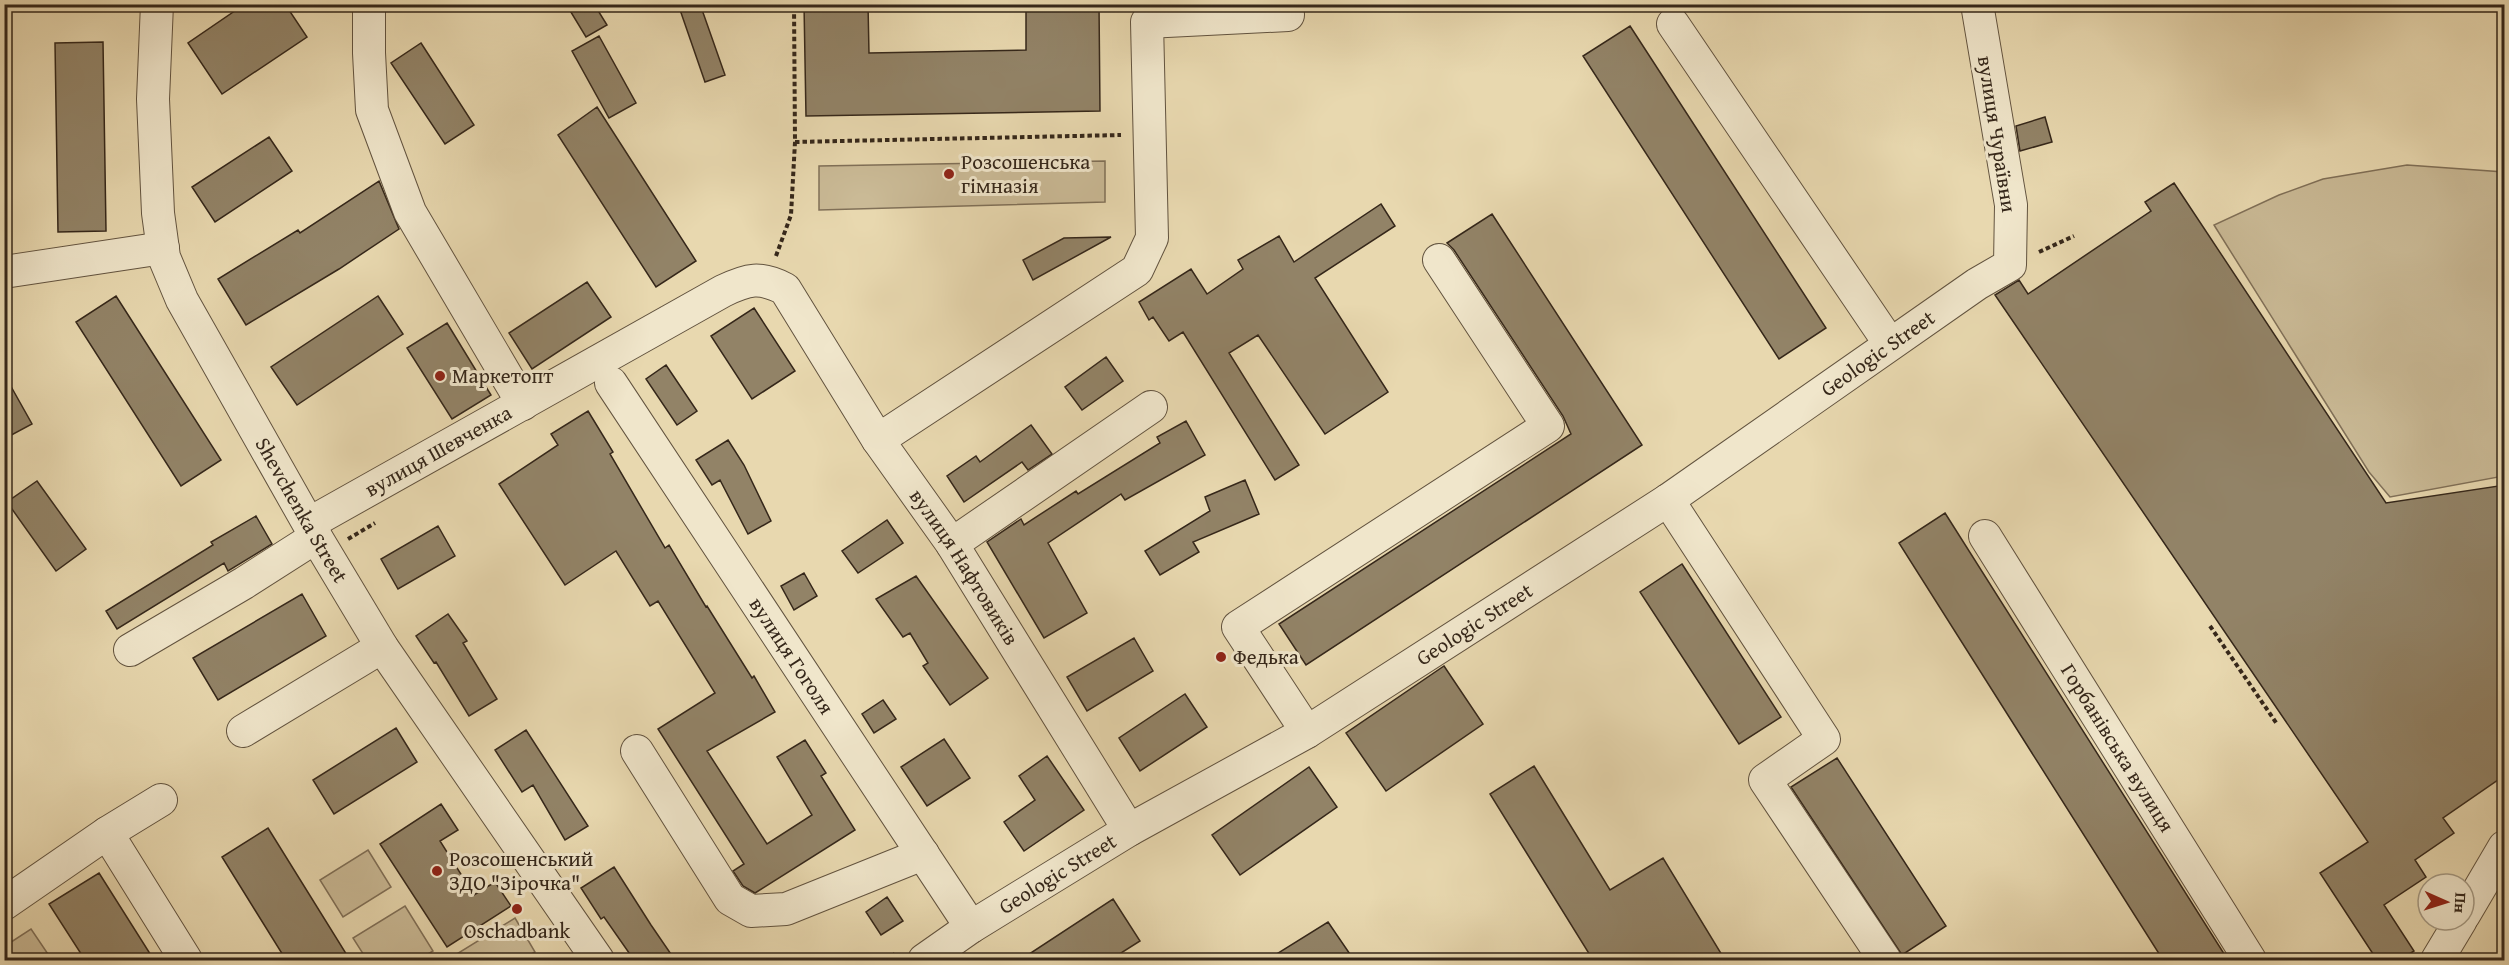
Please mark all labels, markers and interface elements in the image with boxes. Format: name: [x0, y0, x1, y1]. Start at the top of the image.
street label: вулиця Чураївни: [1970, 53, 2025, 215]
place label: Розсошенська гімназія: [961, 146, 1090, 201]
marker: Розсошенська гімназія: [942, 167, 956, 181]
street label: Geologic Street: [1814, 302, 1941, 404]
place label: Маркетопт: [452, 360, 554, 391]
marker: Маркетопт: [433, 369, 447, 383]
street label: вулиця Шевченка: [359, 397, 517, 504]
street label: Shevchenka Street: [248, 432, 356, 589]
street label: вулиця Нафтовиків: [902, 482, 1027, 651]
street label: Geologic Street: [1410, 575, 1539, 673]
street label: вулиця Гоголя: [742, 591, 842, 721]
place label: Федька: [1233, 641, 1299, 672]
marker: Федька: [1214, 650, 1228, 664]
street label: Горбанівська вулиця: [2053, 657, 2183, 838]
street label: Geologic Street: [992, 825, 1123, 921]
place label: Розсошенський ЗДО "Зірочка": [449, 843, 593, 898]
marker: Розсошенський ЗДО "Зірочка": [430, 864, 444, 878]
north arrow: [2416, 872, 2476, 932]
text: Пн: [2448, 892, 2474, 914]
marker: Oschadbank: [510, 902, 524, 916]
place label: Oschadbank: [464, 915, 570, 946]

